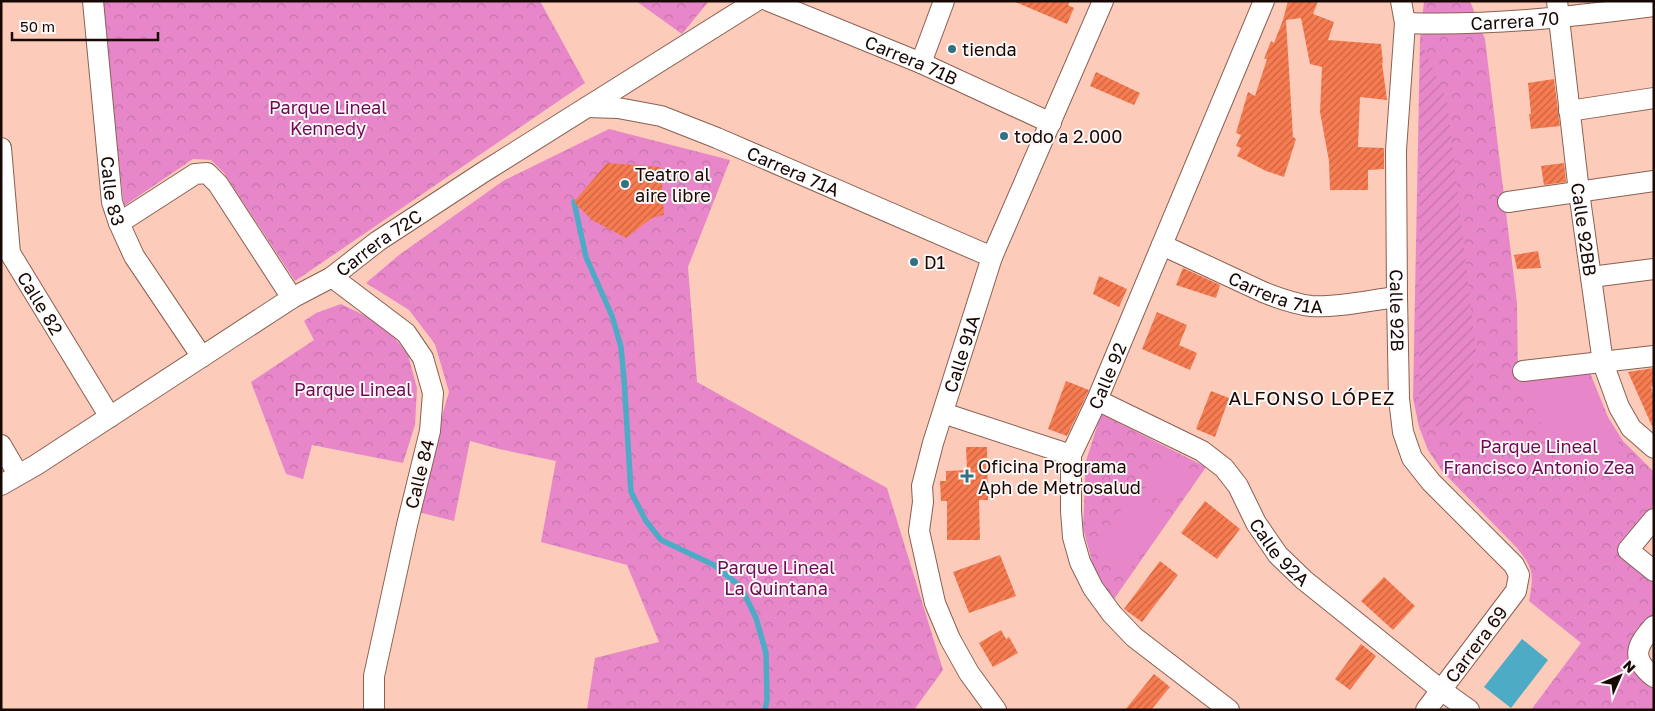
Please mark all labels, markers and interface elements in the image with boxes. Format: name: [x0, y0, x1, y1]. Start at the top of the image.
street label: Carrera 70: [1470, 6, 1560, 34]
scale bar: [12, 10, 159, 42]
text: 50 m: [20, 17, 55, 35]
street label: Carrera 71B: [862, 30, 961, 89]
place label: tienda: [962, 38, 1017, 60]
marker: tienda: [946, 43, 958, 55]
park label: Parque Lineal Kennedy: [269, 96, 387, 139]
place label: todo a 2.000: [1014, 125, 1122, 147]
marker: todo a 2.000: [998, 130, 1010, 142]
street label: Carrera 71A: [744, 141, 843, 201]
street label: Calle 83: [97, 155, 130, 228]
place label: Teatro al aire libre: [635, 163, 711, 206]
marker: Teatro al aire libre: [619, 178, 631, 190]
street label: Calle 92BB: [1567, 181, 1602, 278]
street label: Carrera 72C: [331, 205, 426, 281]
place label: D1: [924, 251, 946, 273]
marker: D1: [908, 256, 920, 268]
street label: Calle 82: [13, 267, 68, 339]
street label: Carrera 71A: [1225, 267, 1323, 317]
street label: Calle 92B: [1386, 269, 1409, 352]
street label: Calle 91A: [939, 312, 984, 395]
street label: Calle 92: [1083, 339, 1131, 413]
park label: Parque Lineal: [294, 378, 412, 400]
district label: ALFONSO LÓPEZ: [1229, 386, 1395, 409]
park label: Parque Lineal Francisco Antonio Zea: [1443, 435, 1635, 478]
street label: Calle 84: [400, 437, 438, 511]
place label: Oficina Programa Aph de Metrosalud: [978, 455, 1141, 498]
marker: Oficina Programa Aph de Metrosalud: [960, 469, 974, 483]
street label: Calle 92A: [1245, 514, 1314, 590]
park label: Parque Lineal La Quintana: [717, 556, 835, 599]
street label: Carrera 69: [1440, 601, 1512, 687]
north arrow: [1595, 651, 1645, 701]
text: N: [1620, 657, 1639, 676]

